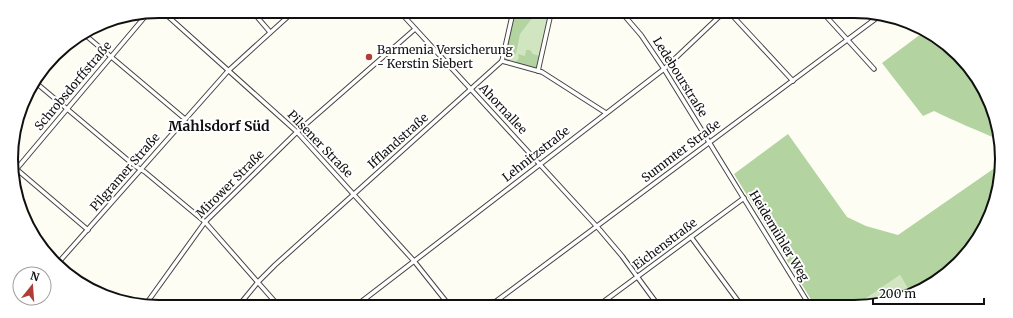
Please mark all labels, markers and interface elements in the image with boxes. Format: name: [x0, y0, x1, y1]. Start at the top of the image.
street label: Ledebourstraße: [650, 34, 711, 119]
street label: Schrobsdorffstraße: [31, 38, 114, 133]
place label: Barmenia Versicherung - Kerstin Siebert: [377, 42, 514, 71]
marker: Barmenia Versicherung - Kerstin Siebert: [364, 52, 374, 62]
street label: Ahornallee: [476, 80, 530, 137]
street label: Pilsener Straße: [285, 107, 356, 180]
street label: Ifflandstraße: [364, 110, 431, 172]
street label: Summter Straße: [638, 116, 723, 185]
district label: Mahlsdorf Süd: [168, 117, 270, 135]
street label: Lehnitzstraße: [499, 123, 572, 185]
street label: Pilgramer Straße: [87, 130, 163, 214]
street label: Mirower Straße: [192, 146, 267, 221]
street label: Heidemühler Weg: [746, 188, 813, 284]
street label: Eichenstraße: [630, 215, 700, 272]
north arrow: [12, 266, 52, 306]
text: N: [29, 268, 41, 284]
scale bar: [873, 280, 984, 306]
text: 200 m: [879, 286, 916, 301]

